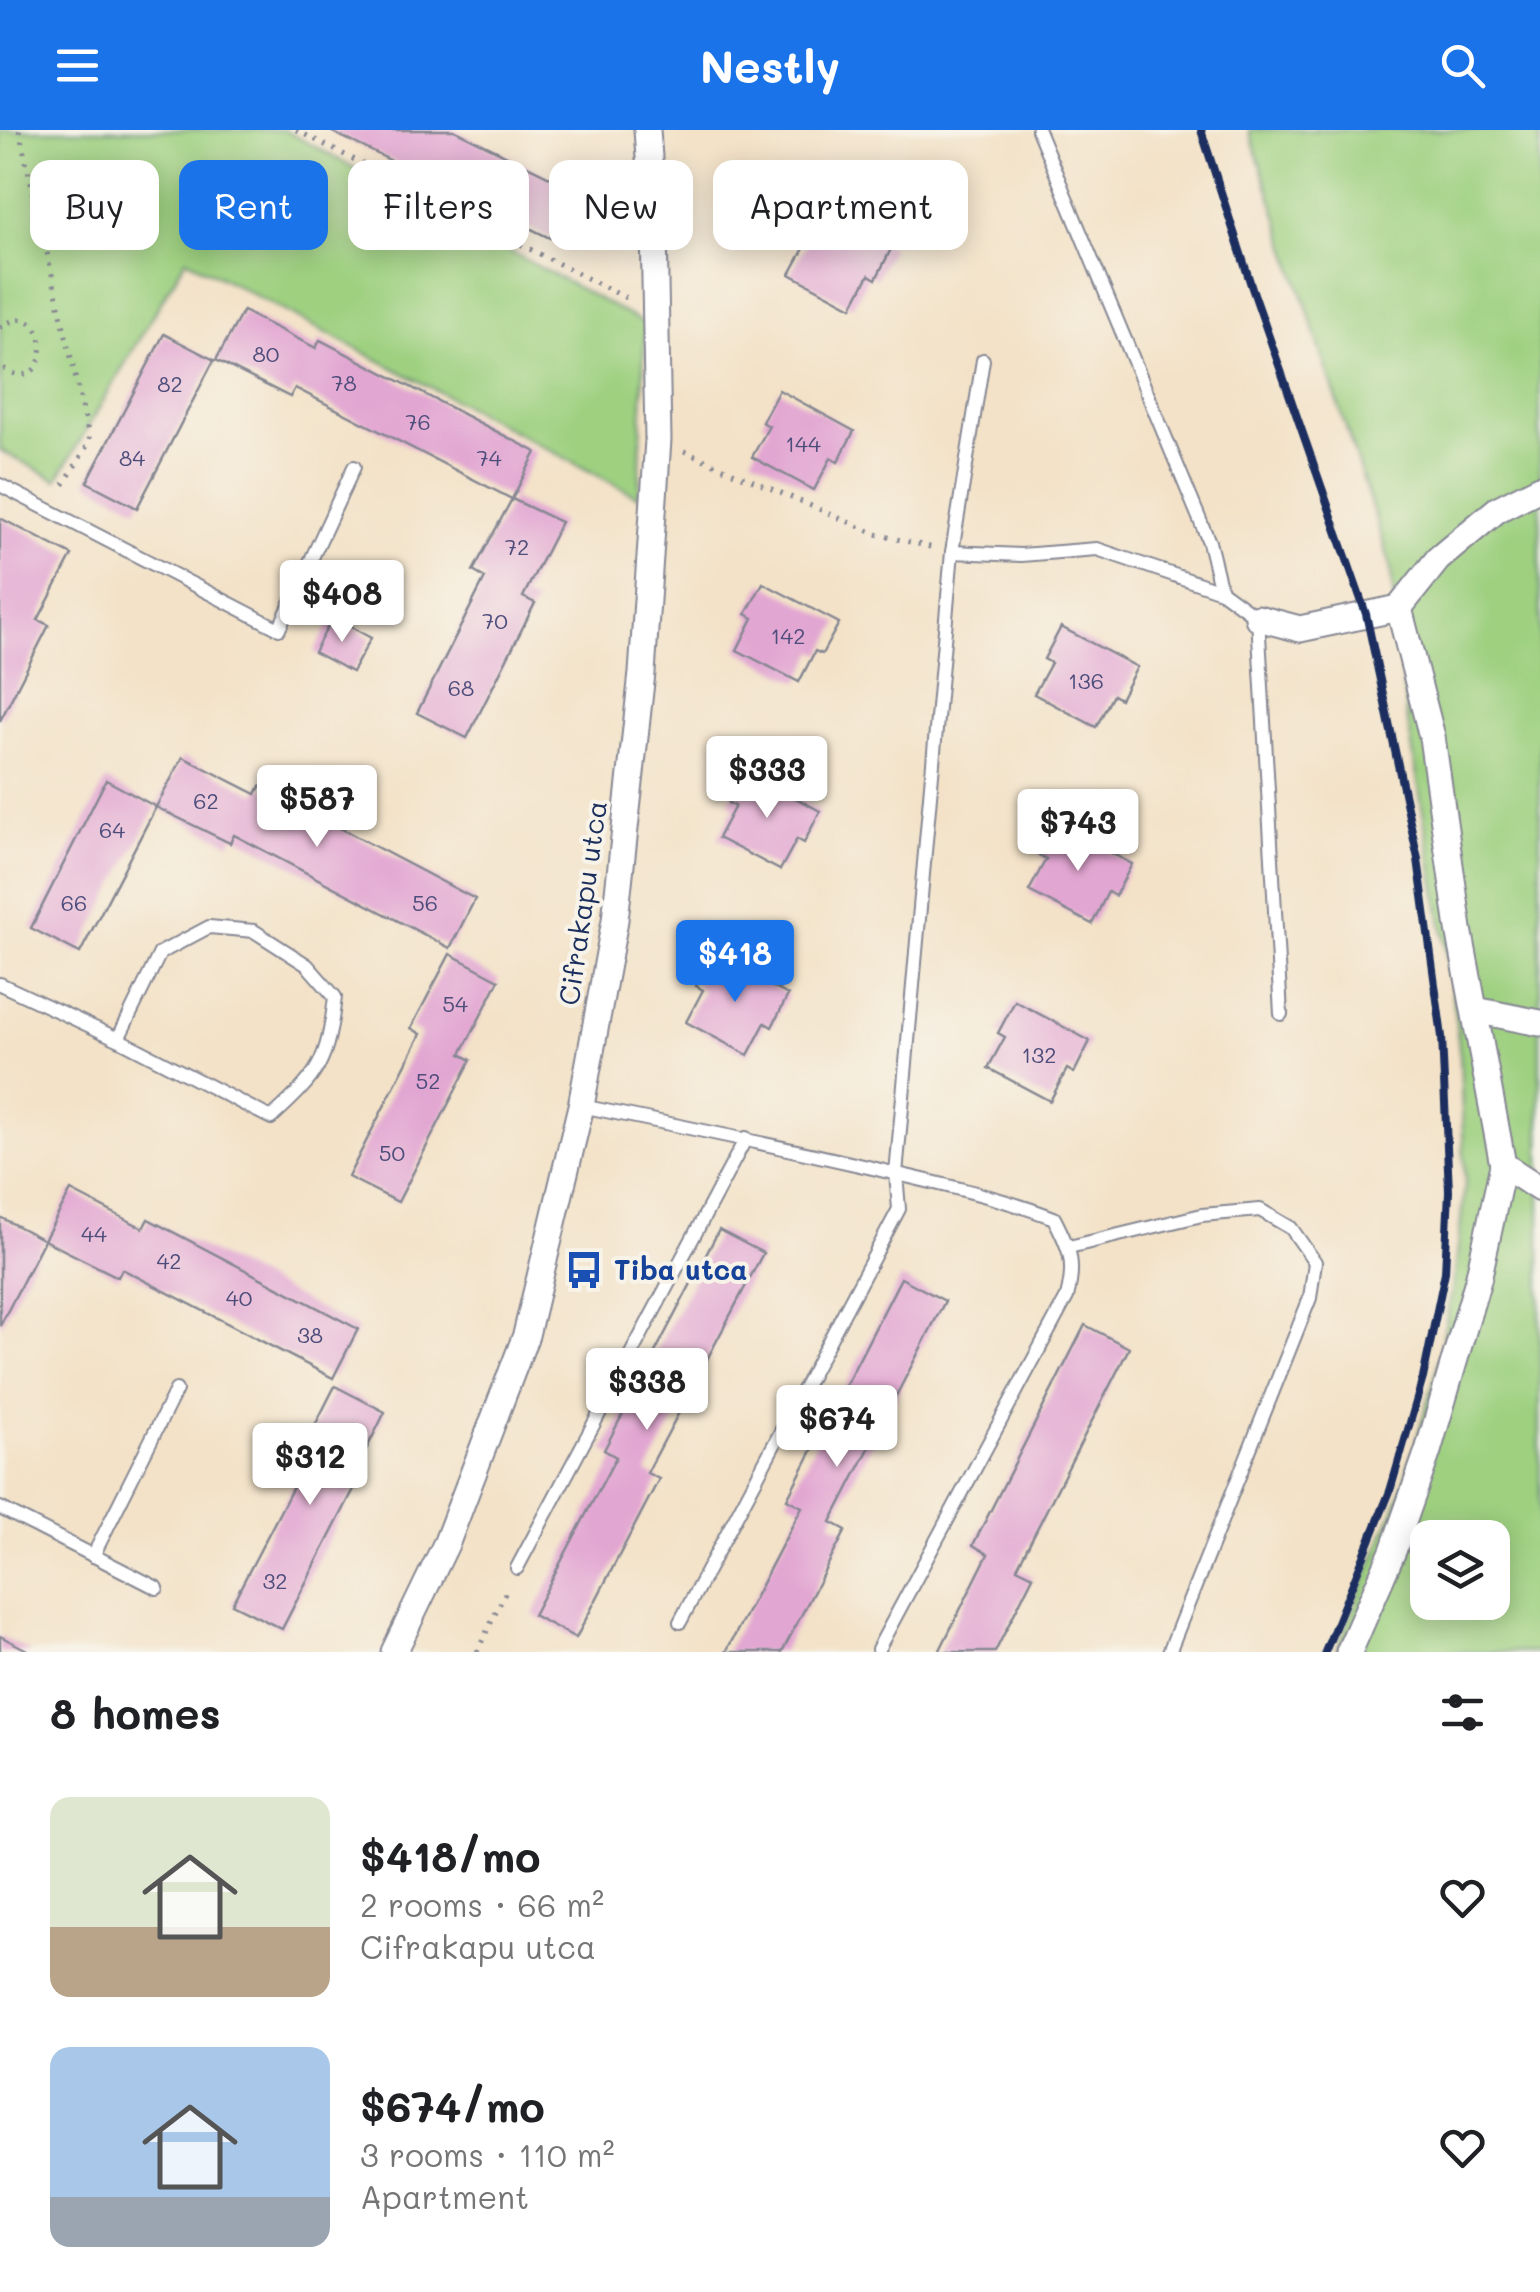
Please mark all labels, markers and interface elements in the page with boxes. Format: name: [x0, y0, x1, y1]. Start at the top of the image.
text: Nestly: [700, 36, 840, 94]
icon: menu: [50, 38, 105, 93]
icon: search: [1435, 38, 1490, 93]
chip: Buy: [30, 160, 159, 250]
chip: Rent: [179, 160, 328, 250]
chip: Filters: [348, 160, 529, 250]
chip: New: [549, 160, 693, 250]
chip: Apartment: [713, 160, 968, 250]
house number: 80: [253, 339, 279, 368]
house number: 78: [331, 368, 357, 397]
house number: 82: [157, 369, 183, 398]
house number: 76: [405, 407, 431, 436]
house number: 144: [785, 429, 821, 458]
house number: 84: [119, 443, 145, 472]
house number: 74: [476, 443, 502, 472]
house number: 72: [505, 532, 529, 561]
pin: $408: [283, 560, 401, 645]
text: $408: [302, 571, 382, 613]
house number: 70: [482, 606, 508, 635]
house number: 142: [770, 621, 806, 650]
house number: 136: [1068, 666, 1104, 695]
house number: 68: [448, 673, 474, 702]
pin: $333: [708, 736, 826, 821]
text: $333: [728, 747, 806, 789]
pin: $587: [258, 765, 376, 850]
text: $587: [279, 776, 355, 818]
house number: 62: [193, 786, 219, 815]
pin: $743: [1019, 789, 1137, 874]
street label: Cifrakapu utca: [550, 798, 614, 1008]
text: $743: [1039, 800, 1117, 842]
house number: 64: [99, 815, 125, 844]
house number: 66: [61, 888, 87, 917]
house number: 56: [412, 888, 438, 917]
pin: $418: [676, 920, 794, 1005]
text: $418: [698, 931, 772, 973]
house number: 54: [442, 989, 468, 1018]
house number: 132: [1022, 1040, 1056, 1069]
house number: 52: [415, 1066, 441, 1095]
house number: 50: [379, 1138, 405, 1167]
house number: 44: [81, 1219, 107, 1248]
house number: 42: [156, 1246, 182, 1275]
bus stop icon: Tiba utca: [563, 1249, 605, 1291]
place label: Tiba utca: [614, 1251, 748, 1287]
house number: 40: [226, 1283, 252, 1312]
house number: 38: [297, 1320, 323, 1349]
pin: $338: [588, 1348, 706, 1433]
text: $338: [608, 1359, 686, 1401]
pin: $674: [778, 1385, 896, 1470]
text: $674: [798, 1396, 876, 1438]
pin: $312: [251, 1423, 369, 1508]
text: $312: [274, 1434, 346, 1476]
map controls: [1410, 1520, 1510, 1620]
button: layers: [1410, 1520, 1510, 1620]
house number: 32: [262, 1566, 288, 1595]
text: 8 homes: [50, 1685, 221, 1740]
icon: filters: [1435, 1685, 1490, 1740]
text: $418/mo: [360, 1828, 541, 1883]
icon: home: [130, 1837, 250, 1957]
icon: heart: [1435, 1870, 1490, 1925]
text: 2 rooms · 66 m²: [360, 1883, 604, 1925]
text: Cifrakapu utca: [360, 1925, 596, 1967]
text: $674/mo: [360, 2078, 545, 2133]
icon: home: [130, 2087, 250, 2207]
icon: heart: [1435, 2120, 1490, 2175]
text: 3 rooms · 110 m²: [360, 2133, 615, 2175]
text: Apartment: [360, 2175, 529, 2217]

